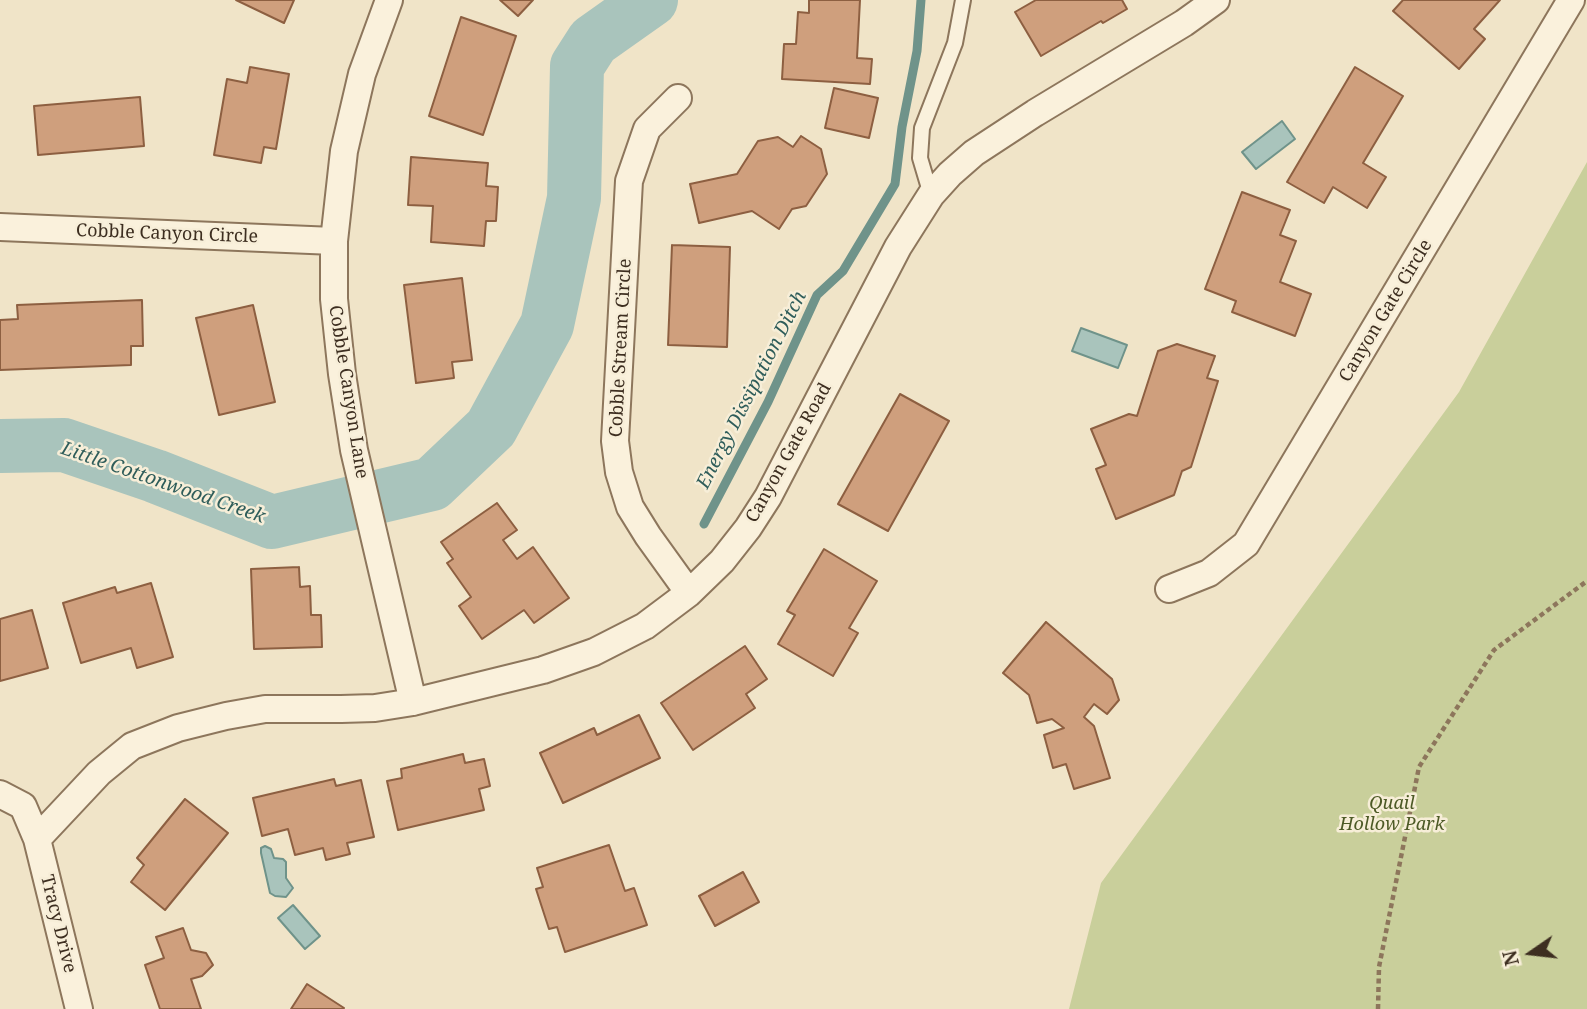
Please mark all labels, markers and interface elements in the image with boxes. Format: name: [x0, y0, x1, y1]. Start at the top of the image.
street label: Cobble Canyon Circle: [76, 220, 258, 248]
street label: Canyon Gate Circle: [1335, 236, 1437, 386]
street label: Cobble Stream Circle: [606, 258, 636, 438]
water label: Energy Dissipation Ditch: [692, 287, 812, 493]
street label: Cobble Canyon Lane: [324, 304, 372, 480]
street label: Canyon Gate Road: [742, 379, 836, 527]
water label: Little Cottonwood Creek: [58, 437, 268, 529]
park label: Quail Hollow Park: [1339, 793, 1445, 836]
street label: Tracy Drive: [35, 873, 81, 975]
north arrow: [1496, 918, 1566, 988]
text: N: [1496, 948, 1525, 969]

